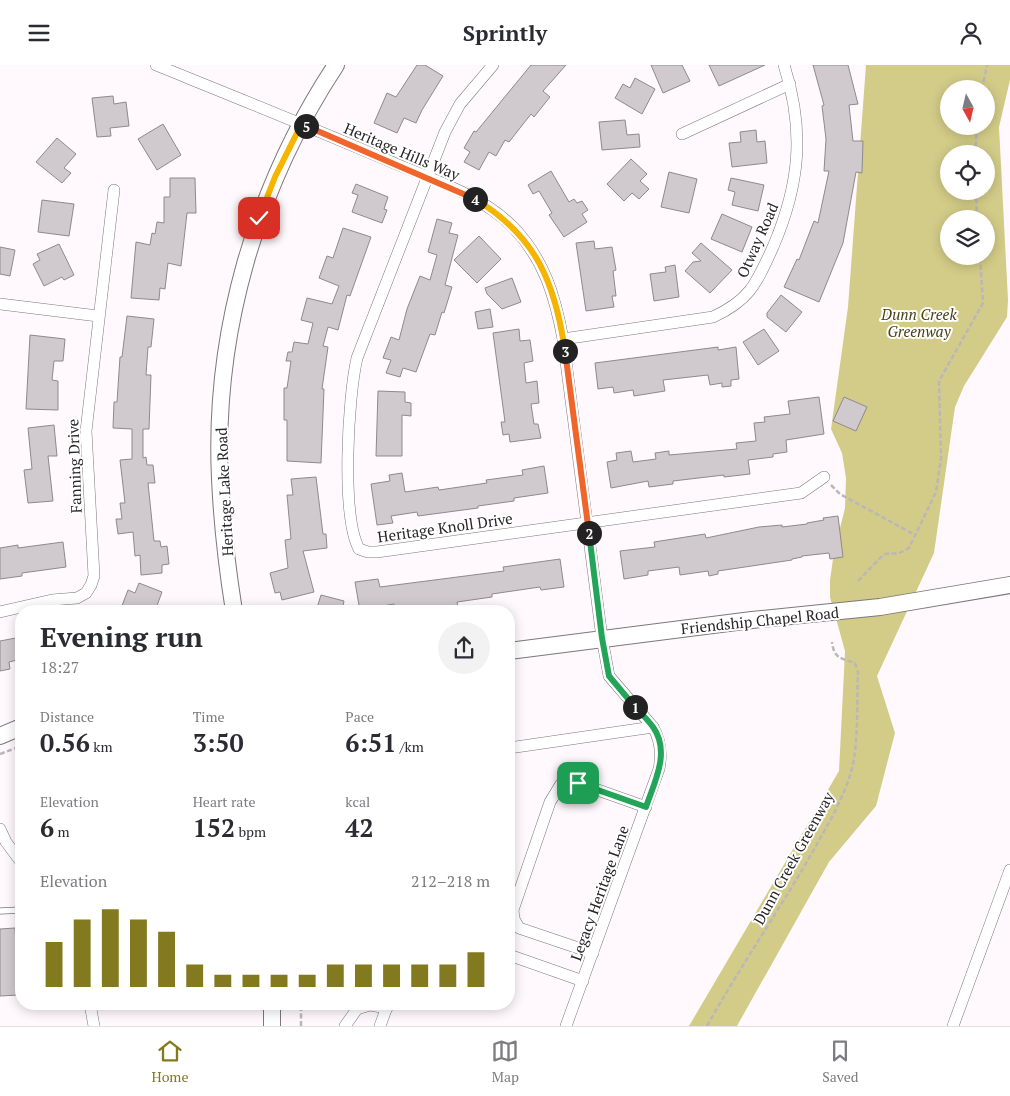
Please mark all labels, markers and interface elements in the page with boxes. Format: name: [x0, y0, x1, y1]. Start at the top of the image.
text: Sprintly: [463, 18, 547, 47]
icon: menu: [25, 19, 53, 47]
icon: person: [957, 19, 985, 47]
north arrow: [940, 80, 995, 135]
map controls: [940, 80, 995, 265]
pin: 5: [294, 113, 318, 139]
text: 5: [303, 117, 310, 136]
street label: Heritage Hills Way: [341, 118, 463, 185]
button: locate: [940, 145, 995, 200]
pin: 4: [462, 187, 488, 211]
text: 4: [472, 190, 479, 209]
pin: [238, 197, 280, 239]
street label: Otway Road: [732, 199, 782, 281]
icon: check: [245, 204, 273, 232]
button: layers: [940, 210, 995, 265]
park label: Dunn Creek Greenway: [880, 304, 957, 341]
pin: 3: [552, 339, 578, 363]
text: 3: [562, 342, 569, 361]
street label: Fanning Drive: [62, 419, 86, 513]
street label: Heritage Lake Road: [211, 427, 237, 557]
street label: Heritage Knoll Drive: [376, 508, 514, 546]
pin: 2: [576, 521, 602, 545]
text: 2: [586, 524, 593, 543]
street label: Friendship Chapel Road: [680, 602, 840, 638]
text: Evening run: [40, 618, 203, 655]
button: share: [438, 622, 490, 674]
text: 18:27: [40, 656, 79, 678]
pin: 1: [622, 695, 648, 719]
text: 1: [632, 698, 639, 717]
text: Distance: [40, 707, 94, 726]
text: Time: [193, 707, 225, 726]
text: Pace: [345, 707, 374, 726]
text: 0.56: [40, 726, 90, 759]
text: 3:50: [193, 726, 244, 759]
text: 6:51: [345, 726, 396, 759]
text: km: [90, 737, 113, 756]
text: /km: [396, 737, 424, 756]
pin: [557, 762, 599, 804]
icon: arrive: [564, 769, 592, 797]
street label: Dunn Creek Greenway: [748, 788, 838, 928]
text: Elevation: [40, 792, 99, 811]
text: Heart rate: [193, 792, 256, 811]
text: kcal: [345, 792, 370, 811]
text: 6: [40, 811, 54, 844]
text: 152: [193, 811, 235, 844]
text: 42: [345, 811, 374, 844]
text: m: [54, 822, 70, 841]
text: bpm: [235, 822, 266, 841]
street label: Legacy Heritage Lane: [565, 823, 633, 963]
text: Elevation: [40, 870, 107, 892]
text: 212–218 m: [411, 870, 490, 892]
tab: Home: [151, 1037, 189, 1086]
tab: Map: [491, 1037, 519, 1086]
tab: Saved: [822, 1037, 859, 1086]

